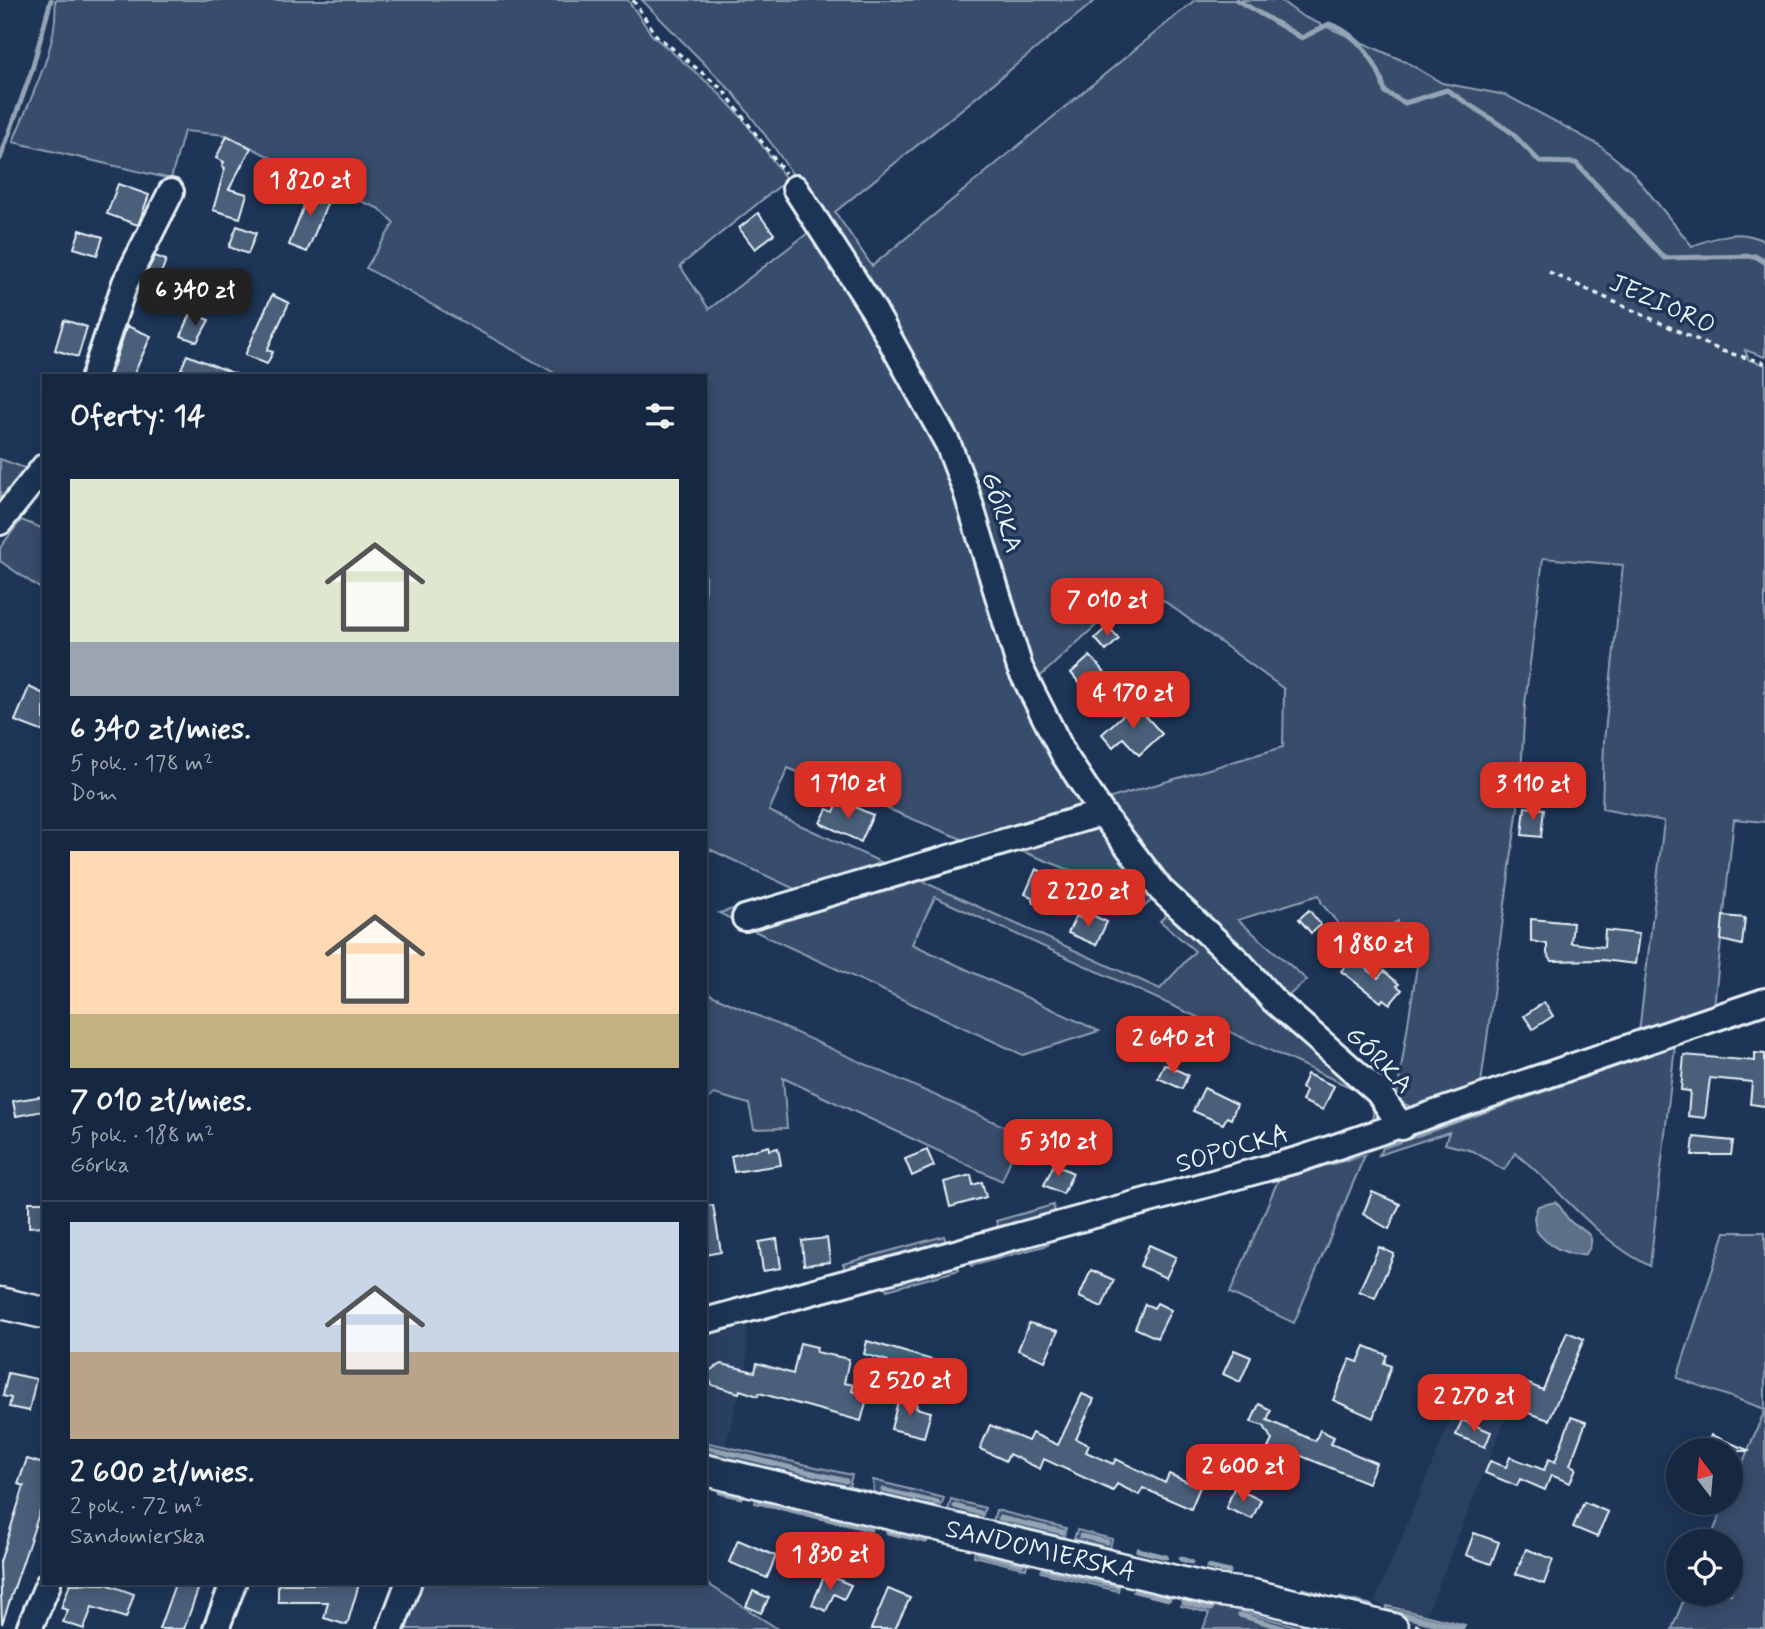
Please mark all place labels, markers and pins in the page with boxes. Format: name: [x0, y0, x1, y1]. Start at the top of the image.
pin: 1 820 zł: [238, 158, 382, 218]
pin: 6 340 zł: [123, 268, 267, 328]
pin: 7 010 zł: [1035, 578, 1179, 638]
pin: 4 170 zł: [1061, 672, 1205, 731]
pin: 1 710 zł: [776, 762, 920, 821]
pin: 3 110 zł: [1461, 762, 1605, 822]
pin: 2 220 zł: [1016, 870, 1160, 929]
pin: 1 880 zł: [1301, 922, 1445, 982]
pin: 2 640 zł: [1101, 1016, 1245, 1076]
pin: 5 310 zł: [986, 1120, 1130, 1179]
pin: 2 520 zł: [838, 1358, 982, 1418]
pin: 2 270 zł: [1402, 1374, 1546, 1434]
pin: 2 600 zł: [1171, 1444, 1315, 1504]
pin: 1 830 zł: [758, 1532, 902, 1592]

